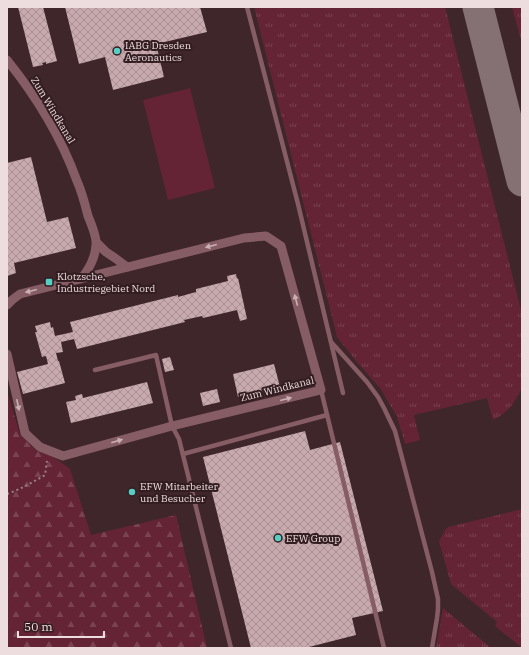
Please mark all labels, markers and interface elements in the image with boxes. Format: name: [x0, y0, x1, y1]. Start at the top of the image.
place label: IABG Dresden Aeronautics: [125, 39, 192, 64]
marker: IABG Dresden Aeronautics: [112, 46, 122, 56]
street label: Zum Windkanal: [28, 74, 78, 146]
one-way arrow: [205, 243, 217, 249]
place label: Klotzsche, Industriegebiet Nord: [57, 270, 155, 295]
marker: Klotzsche, Industriegebiet Nord: [44, 277, 54, 287]
one-way arrow: [25, 288, 37, 294]
one-way arrow: [293, 293, 299, 305]
street label: Zum Windkanal: [239, 374, 315, 404]
one-way arrow: [280, 395, 292, 401]
one-way arrow: [16, 399, 22, 412]
one-way arrow: [111, 438, 123, 444]
place label: EFW Mitarbeiter und Besucher: [140, 480, 218, 505]
marker: EFW Mitarbeiter und Besucher: [127, 487, 137, 497]
place label: EFW Group: [286, 532, 340, 545]
marker: EFW Group: [273, 533, 283, 543]
scale bar: [18, 613, 104, 639]
text: 50 m: [24, 619, 53, 634]

